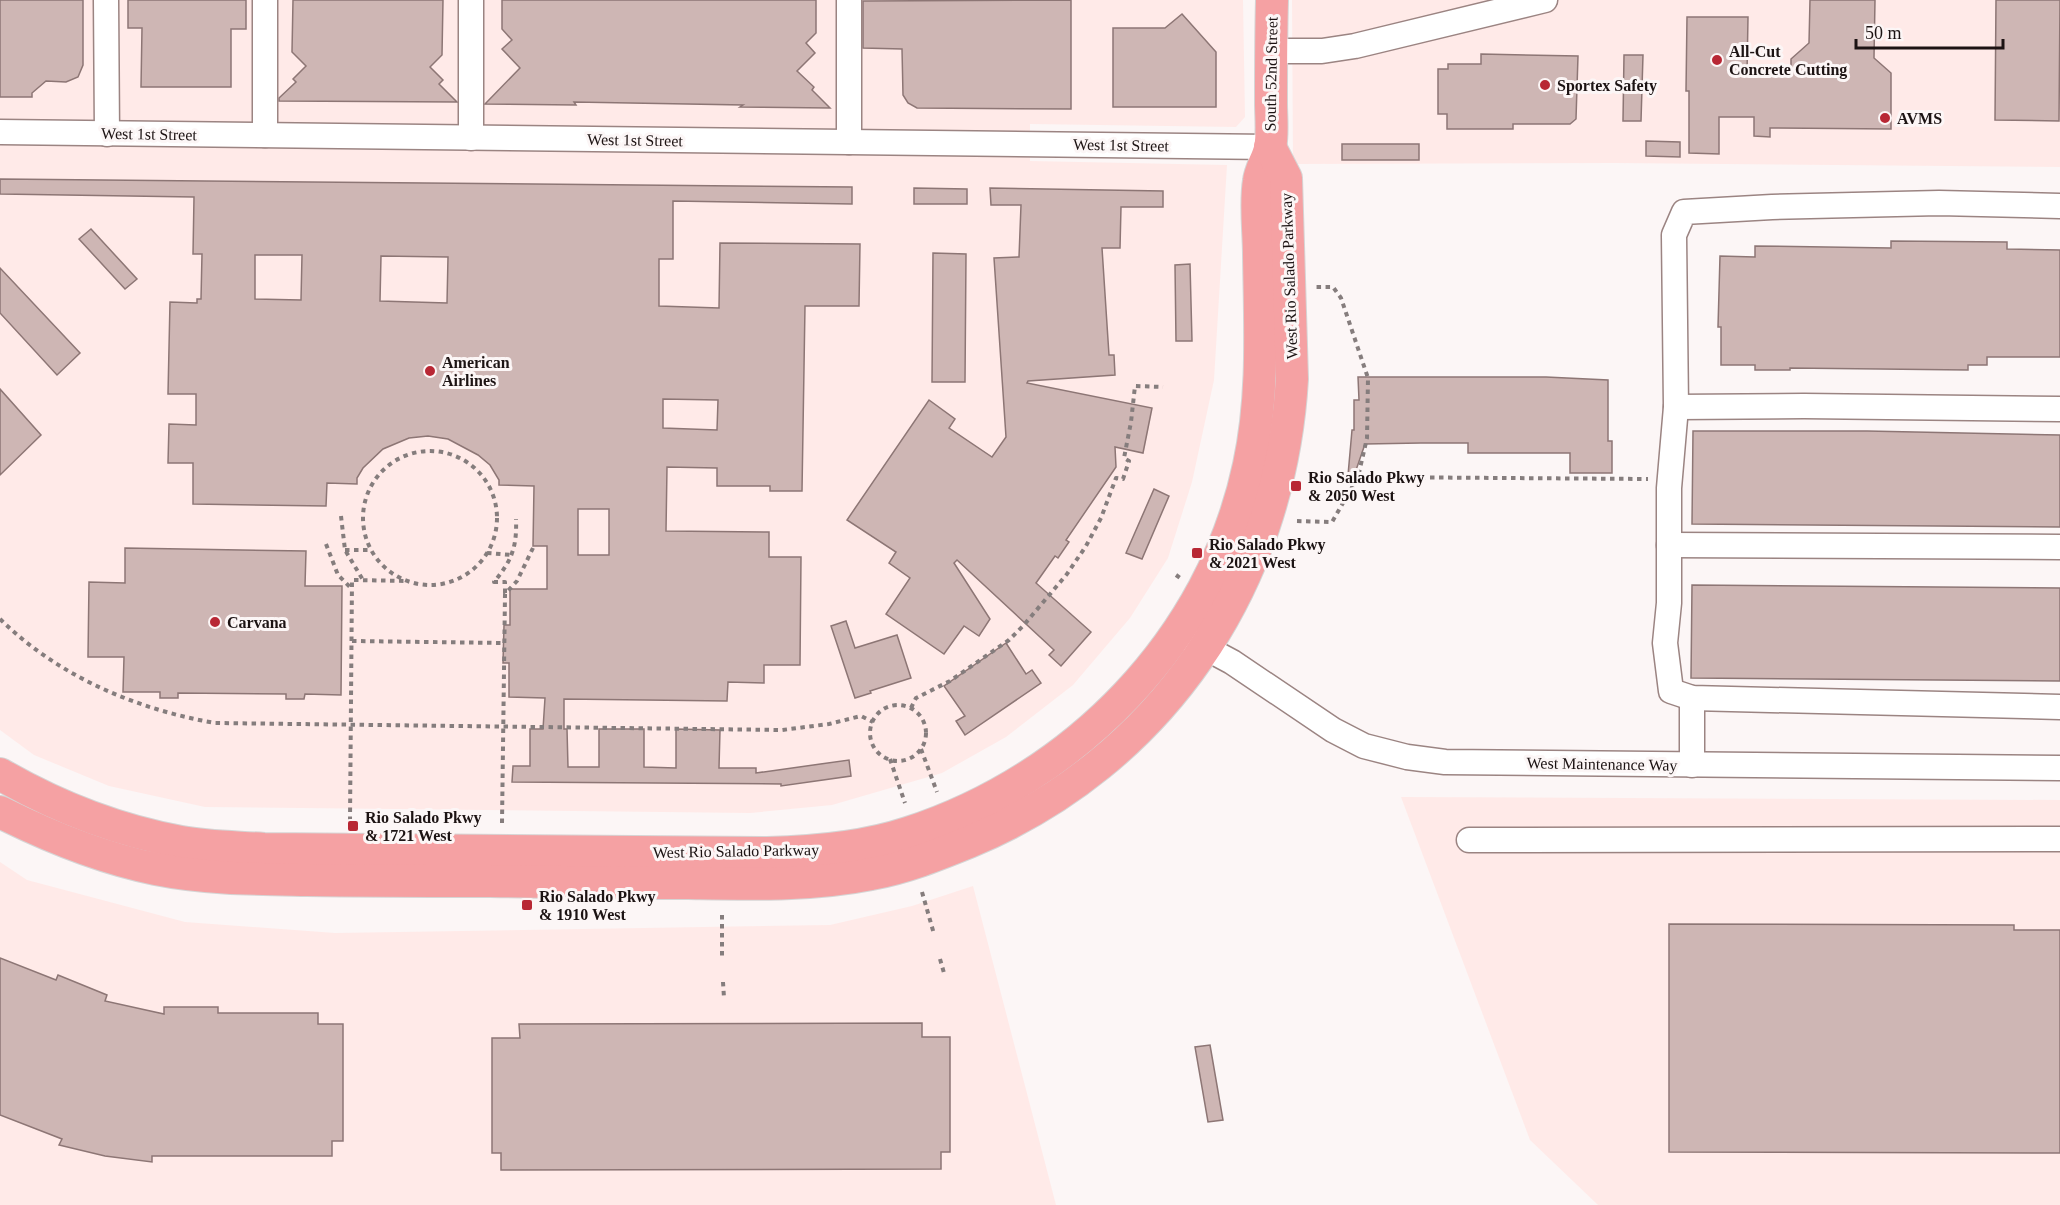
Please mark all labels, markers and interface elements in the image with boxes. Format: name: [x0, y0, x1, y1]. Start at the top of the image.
scale bar: [1856, 12, 2003, 50]
street label: South 52nd Street: [1262, 16, 1281, 131]
text: 50 m: [1865, 23, 1902, 43]
place label: All-Cut Concrete Cutting: [1729, 43, 1847, 79]
marker: All-Cut Concrete Cutting: [1710, 53, 1724, 67]
place label: Sportex Safety: [1557, 77, 1657, 95]
marker: Sportex Safety: [1538, 78, 1552, 92]
place label: AVMS: [1897, 110, 1942, 127]
marker: AVMS: [1878, 111, 1892, 125]
street label: West 1st Street: [101, 125, 197, 143]
street label: West 1st Street: [587, 131, 683, 149]
street label: West 1st Street: [1073, 136, 1169, 154]
street label: West Rio Salado Parkway: [1278, 193, 1301, 359]
place label: American Airlines: [442, 354, 510, 389]
marker: American Airlines: [423, 364, 437, 378]
place label: Rio Salado Pkwy & 2050 West: [1308, 469, 1424, 504]
marker: Rio Salado Pkwy & 2050 West: [1289, 479, 1303, 493]
place label: Rio Salado Pkwy & 2021 West: [1209, 536, 1325, 571]
marker: Rio Salado Pkwy & 2021 West: [1190, 546, 1204, 560]
place label: Carvana: [227, 614, 287, 631]
marker: Carvana: [208, 615, 222, 629]
street label: West Maintenance Way: [1526, 754, 1678, 775]
place label: Rio Salado Pkwy & 1721 West: [365, 809, 481, 844]
marker: Rio Salado Pkwy & 1721 West: [346, 819, 360, 833]
street label: West Rio Salado Parkway: [653, 841, 819, 862]
place label: Rio Salado Pkwy & 1910 West: [539, 888, 655, 923]
marker: Rio Salado Pkwy & 1910 West: [520, 898, 534, 912]

